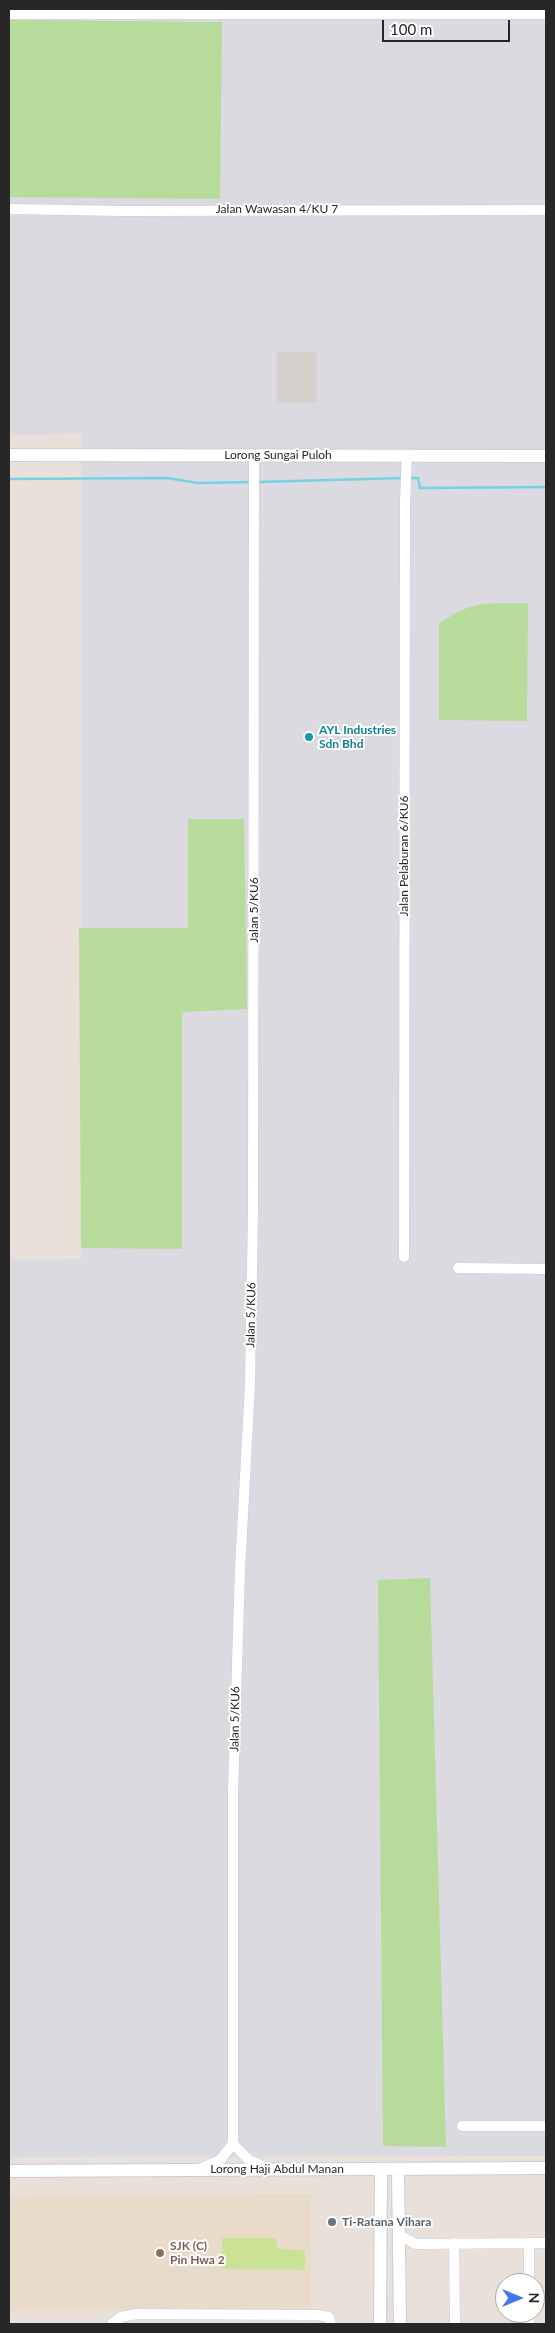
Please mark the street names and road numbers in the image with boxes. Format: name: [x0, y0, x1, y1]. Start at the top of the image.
street label: Jalan Wawasan 4/KU 7: [216, 202, 338, 216]
street label: Lorong Sungai Puloh: [224, 448, 332, 462]
street label: Jalan Pelaburan 6/KU6: [397, 796, 411, 916]
street label: Jalan 5/KU6: [247, 877, 261, 943]
street label: Jalan 5/KU6: [243, 1282, 259, 1348]
street label: Jalan 5/KU6: [227, 1686, 243, 1752]
street label: Lorong Haji Abdul Manan: [210, 2162, 344, 2176]

